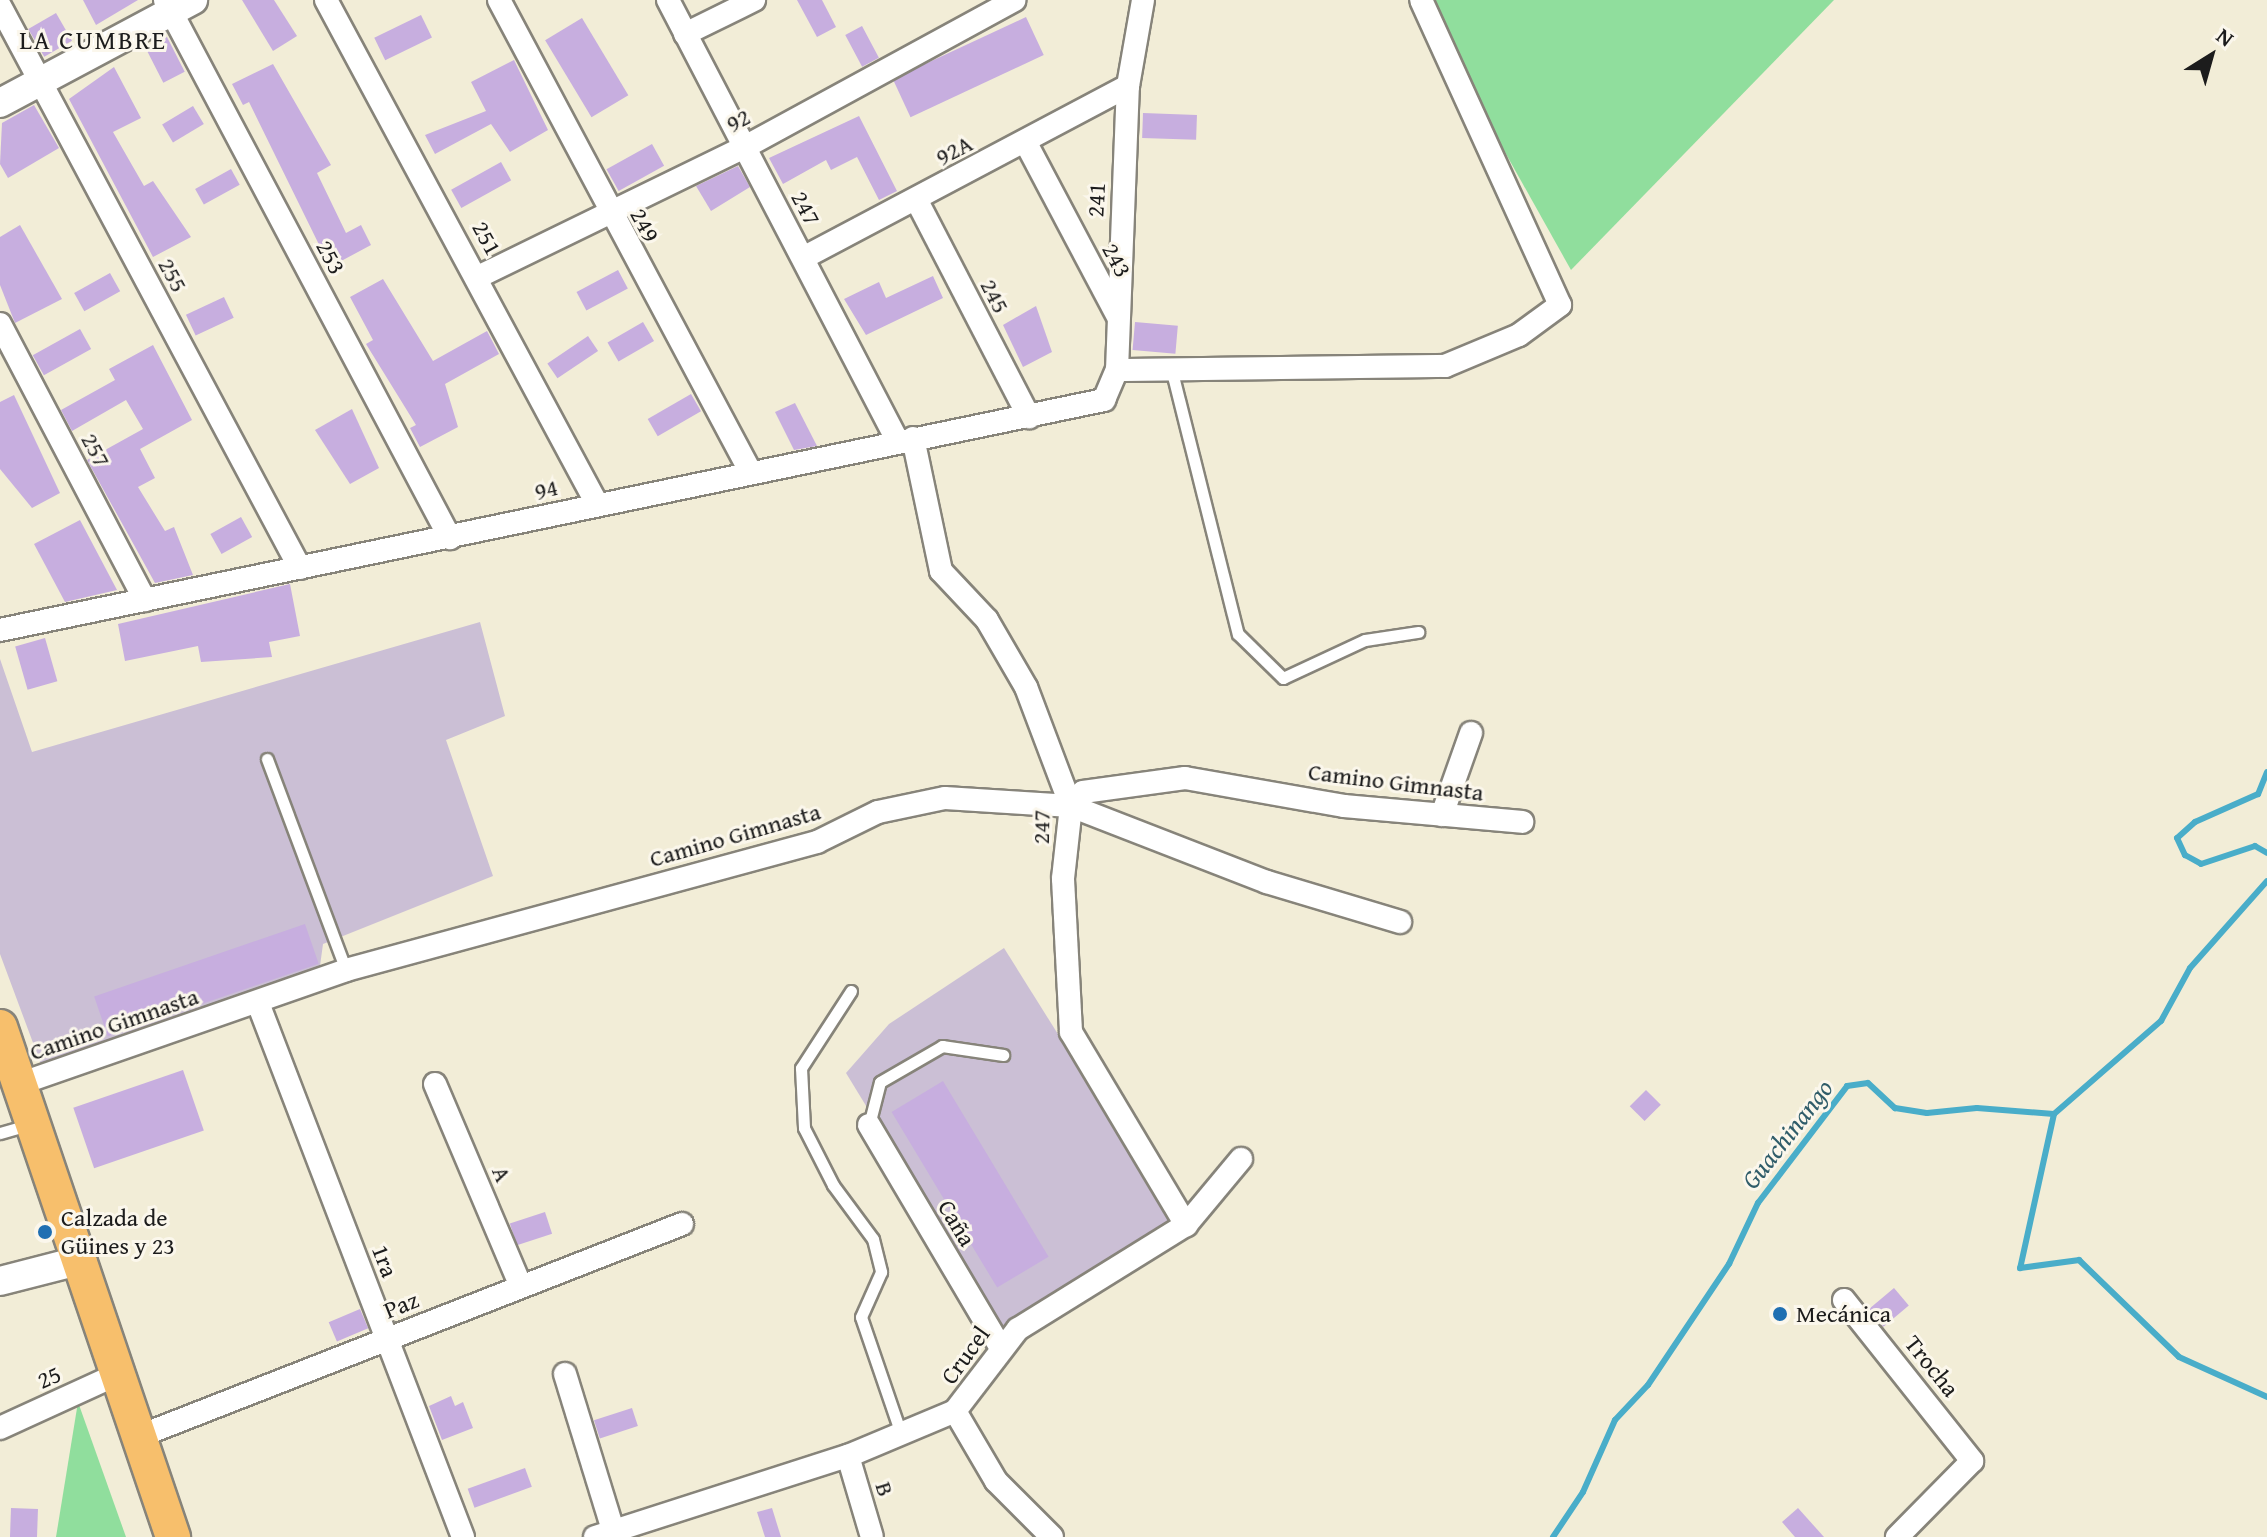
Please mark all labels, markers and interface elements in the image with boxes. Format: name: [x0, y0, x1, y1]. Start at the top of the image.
north arrow: [2171, 16, 2251, 96]
text: N: [2210, 20, 2241, 54]
district label: LA CUMBRE: [19, 24, 167, 56]
street label: 92: [721, 102, 755, 138]
street label: 92A: [931, 129, 977, 171]
street label: 241: [1081, 182, 1111, 218]
street label: 247: [785, 186, 827, 230]
street label: 249: [624, 203, 666, 247]
street label: 251: [466, 216, 508, 260]
street label: 253: [310, 235, 352, 279]
street label: 243: [1096, 238, 1138, 282]
street label: 255: [152, 253, 194, 297]
street label: 245: [974, 274, 1016, 318]
street label: 257: [75, 428, 117, 472]
street label: 94: [532, 472, 560, 506]
street label: Camino Gimnasta: [1307, 757, 1485, 807]
street label: Camino Gimnasta: [646, 797, 824, 873]
street label: 247: [1026, 809, 1056, 845]
street label: Camino Gimnasta: [26, 982, 202, 1066]
water label: Guachinango: [1735, 1073, 1839, 1195]
street label: A: [486, 1162, 518, 1186]
street label: Caña: [932, 1194, 982, 1252]
place label: Calzada de Güines y 23: [61, 1204, 175, 1260]
marker: Calzada de Güines y 23: [36, 1223, 54, 1241]
street label: 1ra: [366, 1241, 404, 1281]
street label: Paz: [379, 1285, 423, 1325]
place label: Mecánica: [1796, 1300, 1891, 1328]
marker: Mecánica: [1771, 1305, 1789, 1323]
street label: Crucel: [934, 1320, 996, 1390]
street label: Trocha: [1899, 1330, 1965, 1402]
street label: 25: [33, 1359, 65, 1395]
street label: B: [869, 1478, 901, 1500]

